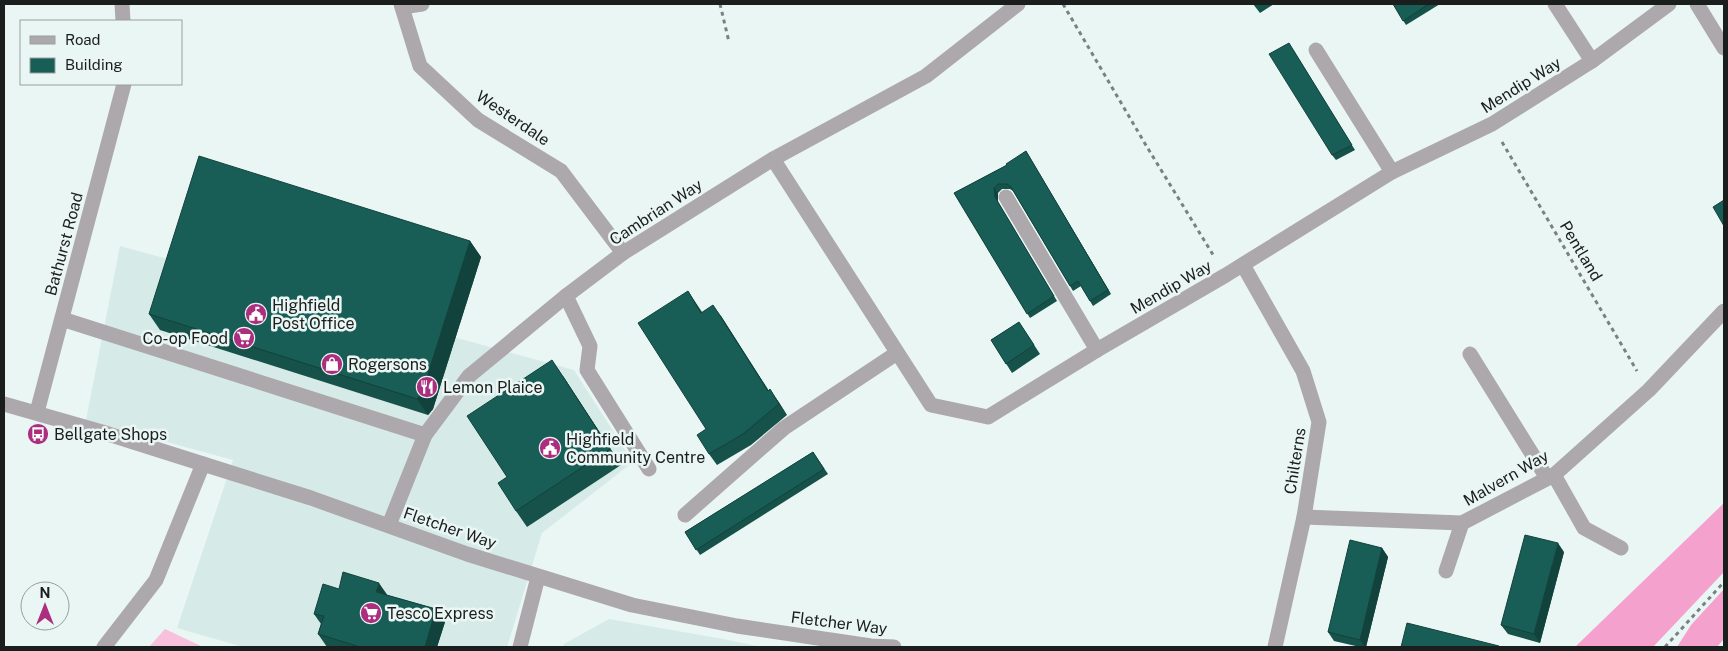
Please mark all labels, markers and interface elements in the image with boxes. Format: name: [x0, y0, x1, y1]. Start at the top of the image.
legend: [20, 20, 182, 85]
text: Road: [65, 31, 101, 48]
street label: Mendip Way: [1477, 53, 1565, 117]
text: Building: [65, 56, 123, 73]
street label: Westerdale: [473, 86, 553, 150]
street label: Cambrian Way: [606, 175, 706, 249]
street label: Bathurst Road: [41, 190, 87, 298]
street label: Pentland: [1556, 218, 1606, 284]
street label: Mendip Way: [1127, 256, 1215, 318]
place label: Highfield Post Office: [272, 296, 355, 333]
public building icon: Highfield Post Office: [244, 302, 268, 326]
supermarket icon: Co-op Food: [232, 326, 256, 350]
place label: Co-op Food: [142, 329, 228, 348]
shop icon: Rogersons: [320, 352, 344, 376]
place label: Rogersons: [348, 355, 427, 374]
restaurant icon: Lemon Plaice: [415, 375, 439, 399]
place label: Lemon Plaice: [443, 378, 542, 397]
bus stop icon: Bellgate Shops: [26, 422, 50, 446]
place label: Bellgate Shops: [54, 425, 167, 444]
street label: Chilterns: [1280, 426, 1310, 496]
place label: Highfield Community Centre: [566, 430, 705, 467]
public building icon: Highfield Community Centre: [538, 436, 562, 460]
street label: Malvern Way: [1460, 446, 1552, 510]
street label: Fletcher Way: [401, 503, 499, 553]
north arrow: [20, 581, 70, 631]
text: N: [40, 585, 50, 601]
supermarket icon: Tesco Express: [359, 601, 383, 625]
place label: Tesco Express: [387, 604, 494, 623]
street label: Fletcher Way: [790, 608, 889, 638]

